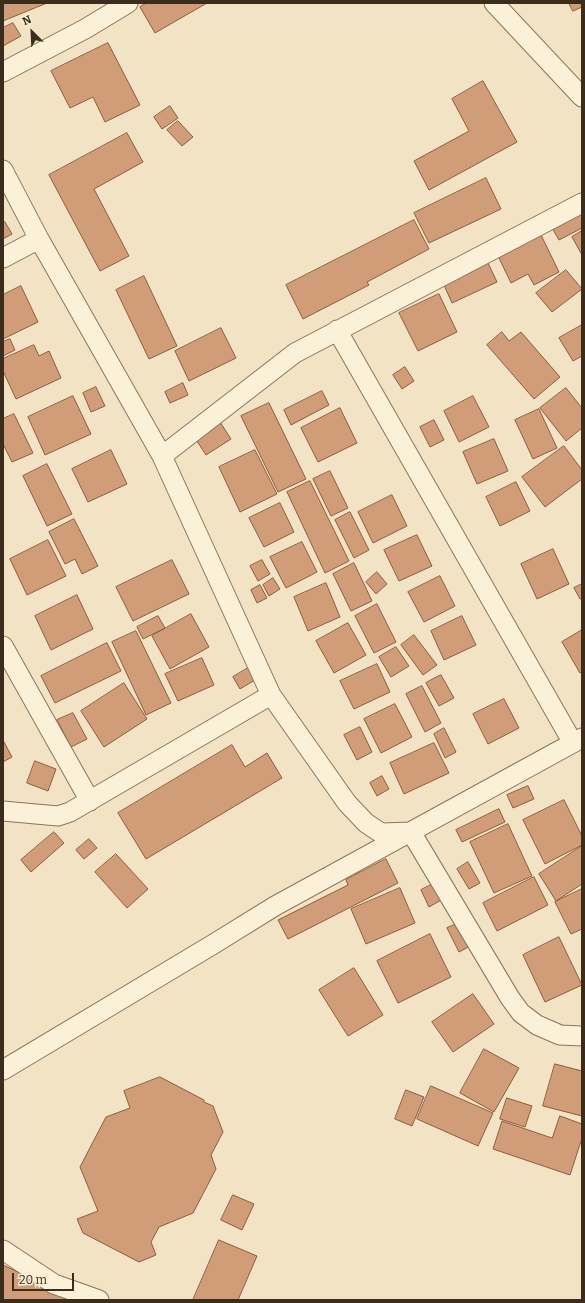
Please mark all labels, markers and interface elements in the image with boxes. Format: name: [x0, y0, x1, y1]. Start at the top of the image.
north arrow: [12, 12, 52, 52]
text: N: [20, 13, 33, 28]
scale bar: [14, 1265, 76, 1291]
text: 20 m: [19, 1273, 47, 1287]

